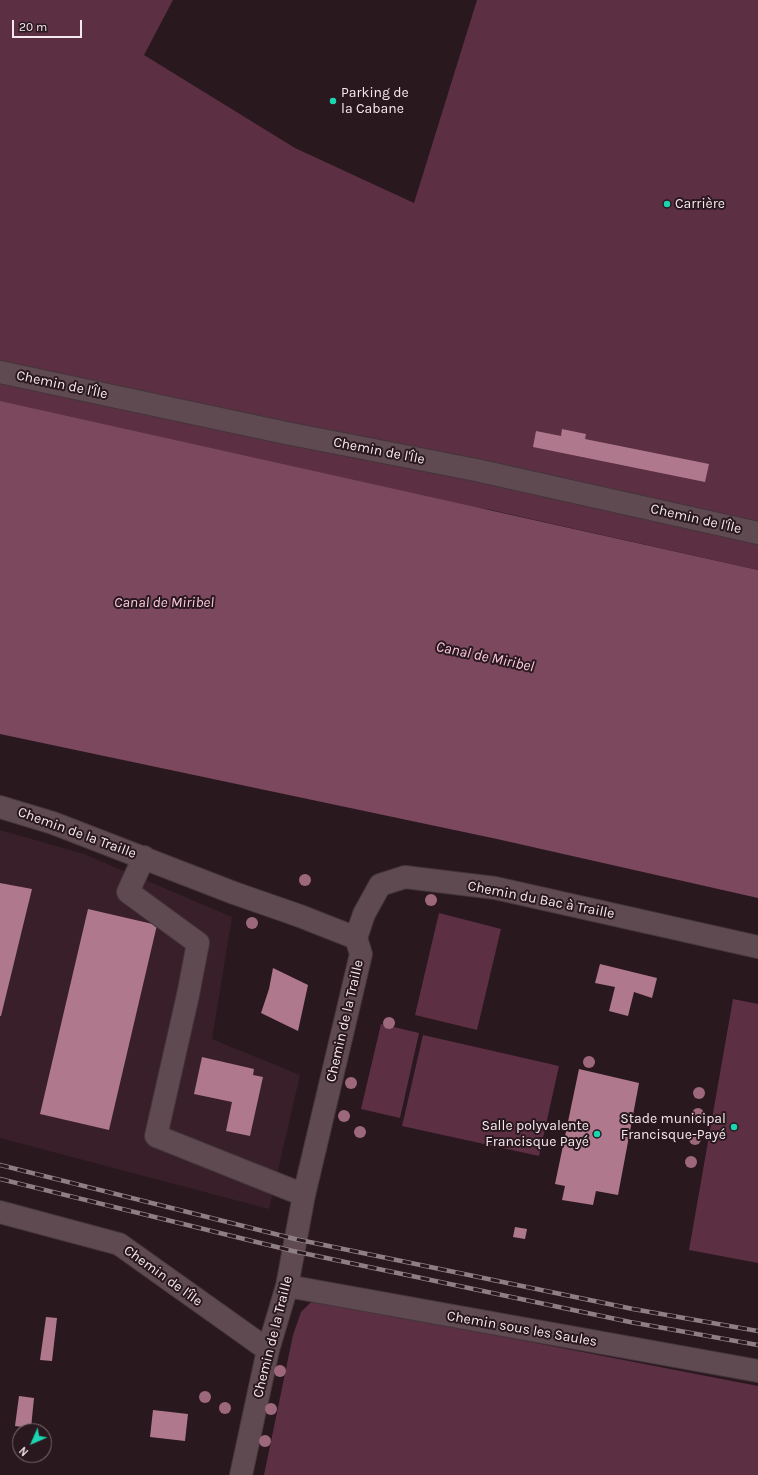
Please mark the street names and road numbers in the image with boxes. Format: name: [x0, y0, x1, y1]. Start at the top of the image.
street label: Chemin de l'Île: [15, 367, 109, 403]
street label: Chemin de l'Île: [332, 434, 426, 468]
street label: Chemin de l'Île: [649, 500, 743, 538]
street label: Chemin de la Traille: [15, 804, 139, 862]
street label: Chemin du Bac à Traille: [466, 878, 616, 922]
street label: Chemin de la Traille: [323, 958, 367, 1084]
street label: Chemin de l'Île: [120, 1242, 206, 1310]
street label: Chemin de la Traille: [250, 1274, 296, 1400]
street label: Chemin sous les Saules: [446, 1308, 598, 1350]

